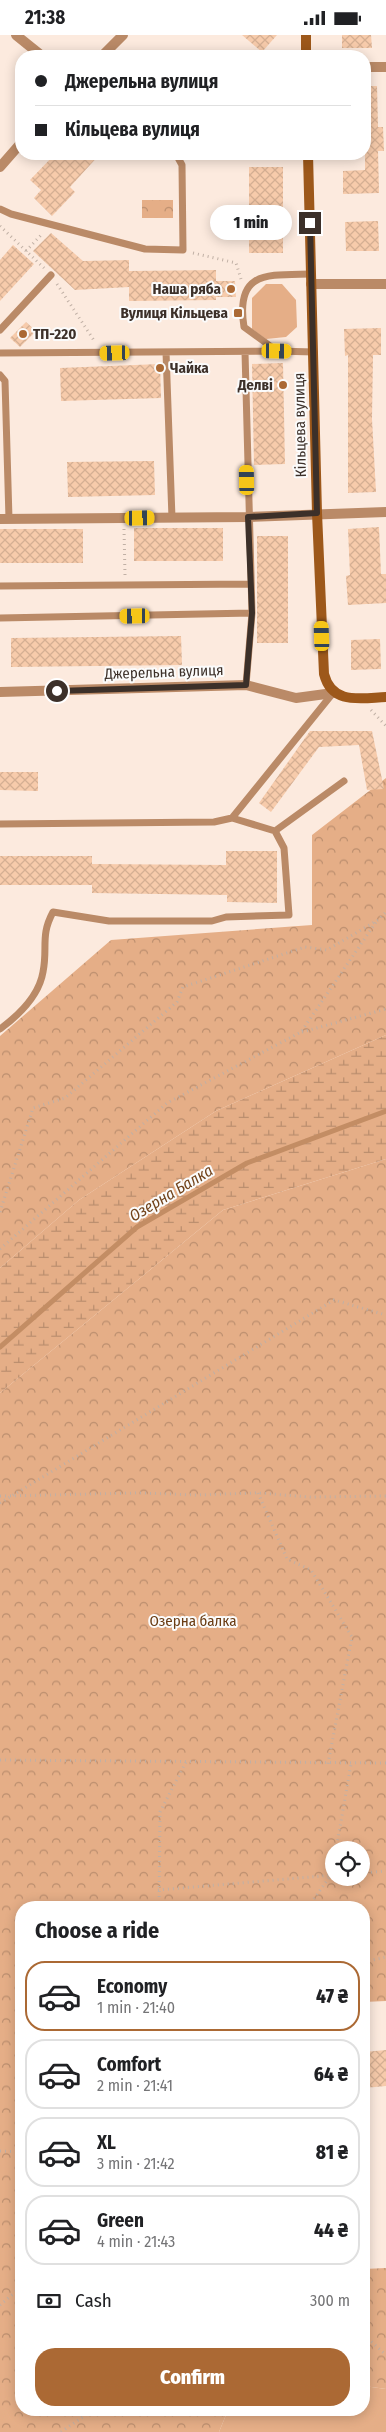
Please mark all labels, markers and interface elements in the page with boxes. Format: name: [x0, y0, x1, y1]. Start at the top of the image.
text: 21:38: [25, 6, 65, 29]
text: Джерельна вулиця: [65, 70, 218, 93]
text: Кільцева вулиця: [65, 118, 200, 141]
callout: 1 min: [210, 205, 292, 241]
route end: [299, 212, 321, 234]
text: 1 min: [234, 213, 268, 232]
place label: Наша ряба: [153, 280, 222, 298]
marker: Наша ряба: [225, 283, 237, 295]
place label: Вулиця Кільцева: [120, 304, 229, 322]
marker: Вулиця Кільцева: [232, 307, 244, 319]
place label: ТП-220: [33, 325, 76, 343]
marker: ТП-220: [17, 328, 29, 340]
car: [261, 343, 292, 359]
car: [99, 345, 130, 361]
place label: Чайка: [170, 359, 209, 377]
marker: Чайка: [154, 362, 166, 374]
street label: Кільцева вулиця: [290, 372, 310, 478]
place label: Делві: [237, 376, 273, 394]
marker: Делві: [277, 379, 289, 391]
car: [239, 465, 254, 495]
car: [124, 510, 155, 526]
car: [119, 608, 150, 624]
car: [313, 621, 330, 651]
street label: Джерельна вулиця: [103, 661, 224, 683]
route start: [46, 680, 68, 702]
water label: Озерна Балка: [126, 1161, 216, 1225]
park label: Озерна балка: [149, 1612, 237, 1630]
map controls: [325, 1841, 370, 1886]
button: locate: [325, 1841, 370, 1886]
text: Choose a ride: [35, 1917, 159, 1944]
icon: car: [37, 1974, 82, 2019]
text: Economy: [97, 1975, 167, 1998]
text: 47 ₴: [316, 1985, 348, 2008]
text: 1 min · 21:40: [97, 1998, 175, 2017]
icon: car: [37, 2052, 82, 2097]
text: Comfort: [97, 2053, 161, 2076]
text: 64 ₴: [314, 2063, 348, 2086]
text: 2 min · 21:41: [97, 2076, 173, 2095]
icon: car: [37, 2130, 82, 2175]
text: XL: [97, 2131, 116, 2154]
text: 81 ₴: [316, 2141, 348, 2164]
text: 3 min · 21:42: [97, 2154, 175, 2173]
icon: car: [37, 2208, 82, 2253]
text: Green: [97, 2209, 144, 2232]
text: 44 ₴: [314, 2219, 348, 2242]
text: 4 min · 21:43: [97, 2232, 175, 2251]
icon: cash: [35, 2287, 63, 2315]
text: Cash: [75, 2289, 112, 2312]
text: 300 m: [310, 2291, 350, 2310]
button: Confirm: [35, 2348, 350, 2406]

